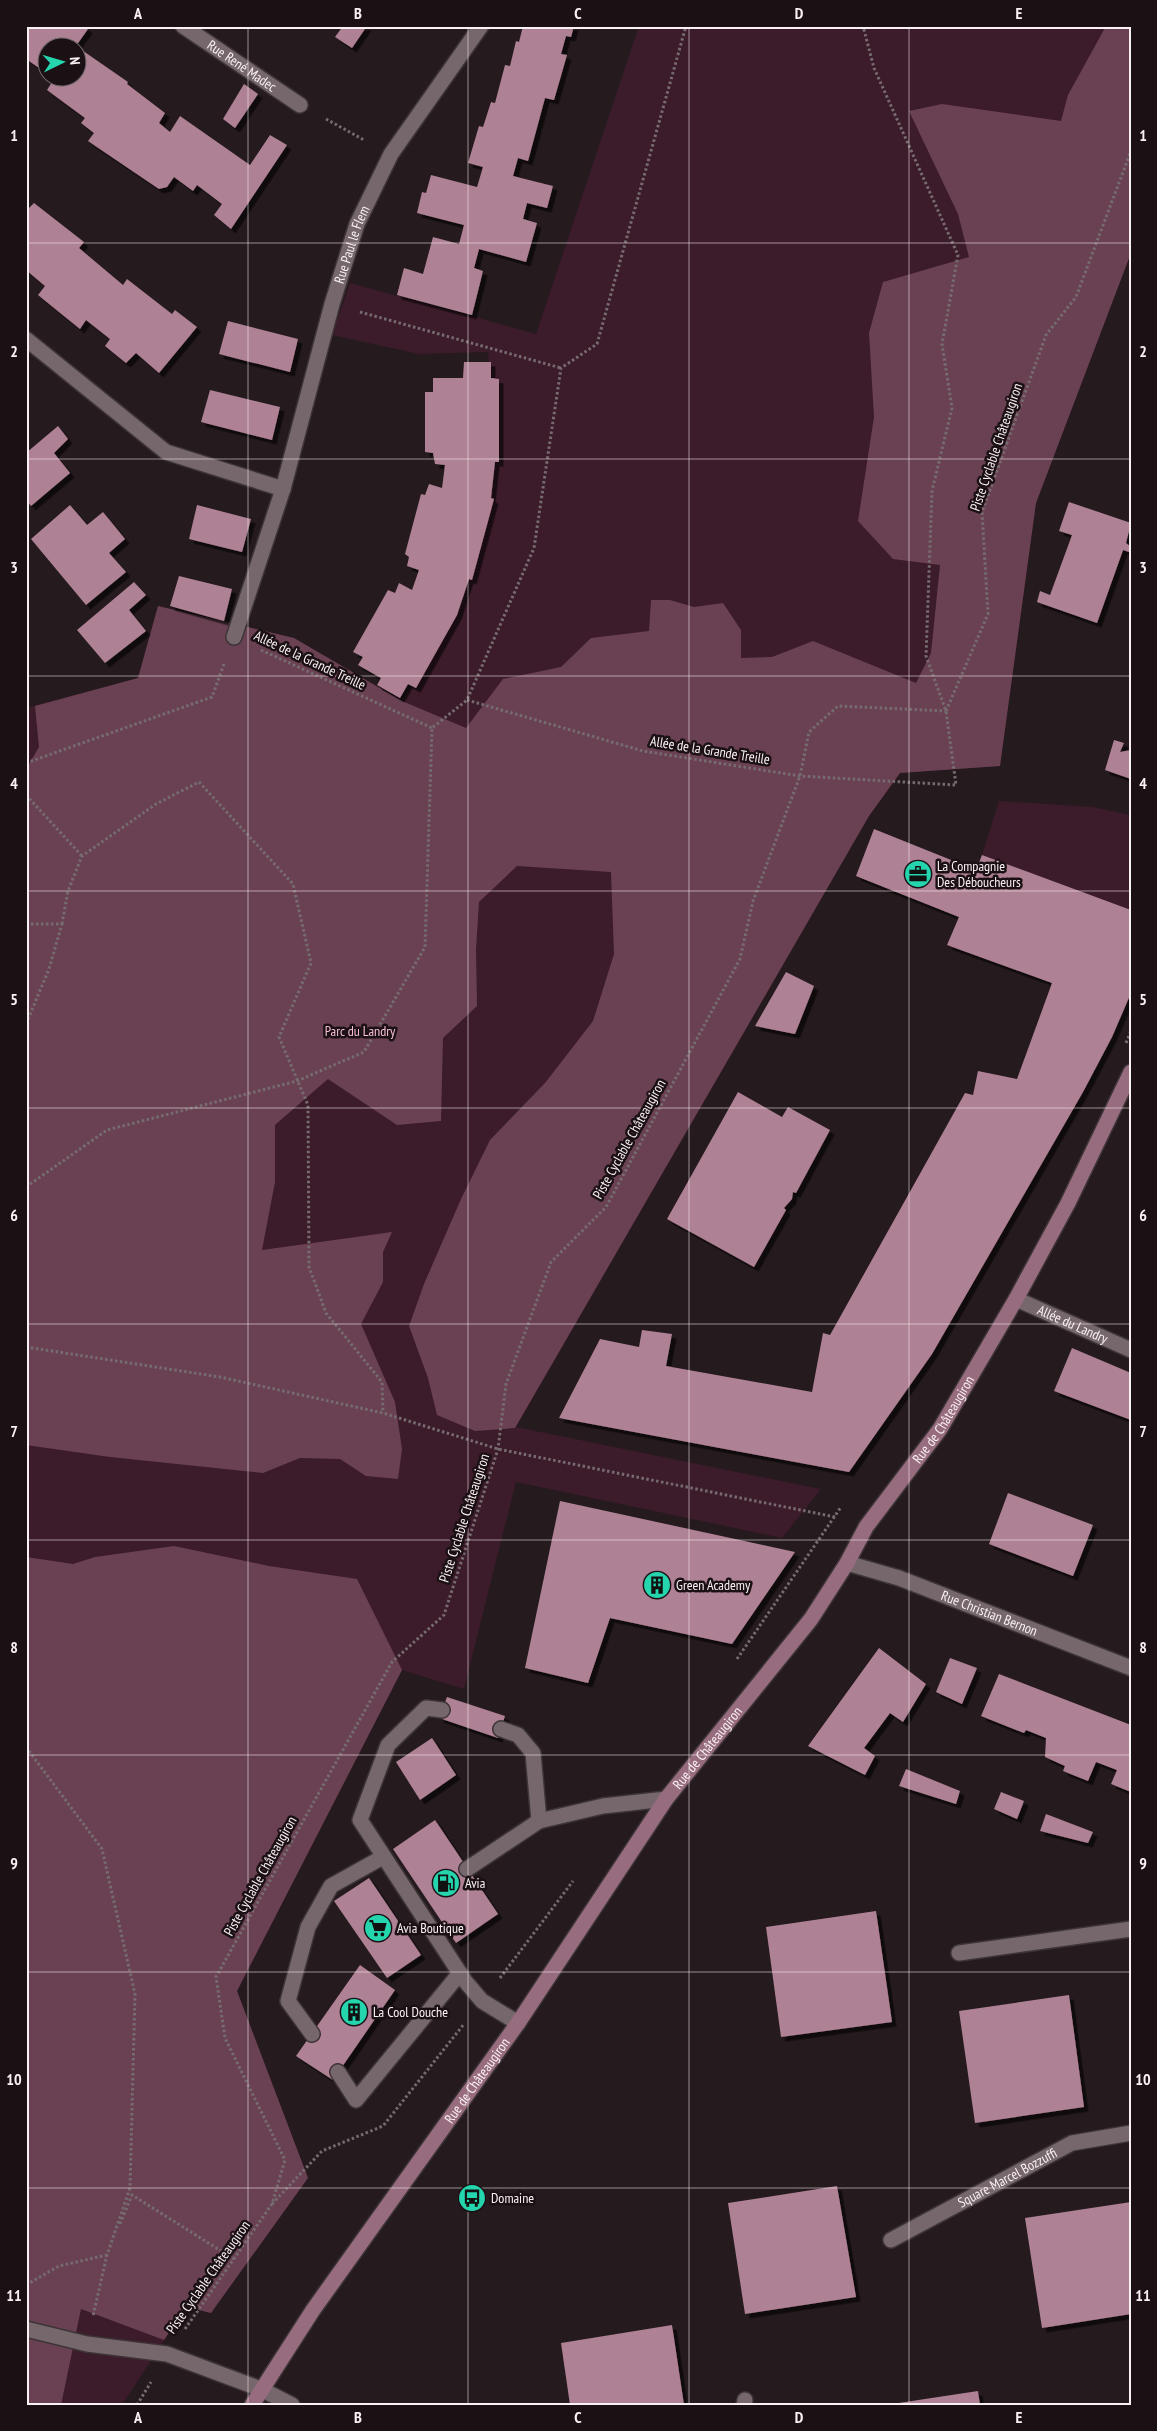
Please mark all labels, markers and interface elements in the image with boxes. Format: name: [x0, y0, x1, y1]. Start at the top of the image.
text: A: [133, 3, 143, 23]
text: B: [354, 3, 362, 23]
text: C: [574, 3, 582, 23]
text: D: [795, 3, 804, 23]
text: E: [1016, 3, 1023, 23]
street label: Rue René Madec: [204, 36, 280, 96]
north arrow: [38, 38, 88, 88]
text: N: [66, 56, 84, 65]
text: 1: [10, 125, 18, 145]
text: 1: [1139, 125, 1147, 145]
street label: Rue Paul le Flem: [330, 202, 374, 286]
text: 2: [10, 341, 18, 361]
text: 2: [1139, 341, 1147, 361]
street label: Piste Cyclable Châteaugiron: [966, 381, 1026, 513]
text: 3: [10, 557, 18, 577]
text: 3: [1139, 557, 1147, 577]
street label: Allée de la Grande Treille: [251, 626, 369, 694]
street label: Allée de la Grande Treille: [649, 732, 771, 768]
text: 4: [10, 773, 18, 793]
text: 4: [1139, 773, 1147, 793]
place label: La Compagnie Des Déboucheurs: [937, 857, 1021, 891]
office icon: La Compagnie Des Déboucheurs: [903, 859, 933, 889]
text: 5: [10, 989, 18, 1009]
text: 5: [1139, 989, 1147, 1009]
park label: Parc du Landry: [325, 1022, 396, 1040]
street label: Piste Cyclable Châteaugiron: [589, 1076, 669, 1202]
text: 6: [10, 1205, 18, 1225]
text: 6: [1139, 1205, 1147, 1225]
street label: Allée du Landry: [1035, 1301, 1111, 1348]
street label: Rue de Châteaugiron: [908, 1372, 978, 1467]
text: 7: [10, 1421, 18, 1441]
text: 7: [1139, 1421, 1147, 1441]
street label: Piste Cyclable Châteaugiron: [435, 1451, 493, 1585]
building icon: Green Academy: [642, 1570, 672, 1600]
place label: Green Academy: [676, 1576, 751, 1594]
street label: Rue Christian Bernon: [938, 1586, 1040, 1640]
text: 8: [10, 1637, 18, 1657]
text: 8: [1139, 1637, 1147, 1657]
street label: Rue de Châteaugiron: [669, 1703, 746, 1793]
street label: Piste Cyclable Châteaugiron: [220, 1813, 300, 1939]
text: 9: [10, 1853, 18, 1873]
text: 9: [1139, 1853, 1147, 1873]
fuel station icon: Avia: [431, 1868, 461, 1898]
place label: Avia: [465, 1874, 485, 1892]
supermarket icon: Avia Boutique: [363, 1913, 393, 1943]
place label: Avia Boutique: [397, 1919, 464, 1937]
building icon: La Cool Douche: [339, 1997, 369, 2027]
place label: La Cool Douche: [373, 2003, 448, 2021]
street label: Rue de Châteaugiron: [440, 2034, 514, 2127]
text: 10: [6, 2069, 22, 2089]
text: 10: [1135, 2069, 1151, 2089]
street label: Square Marcel Bozzuffi: [955, 2144, 1060, 2212]
bus stop icon: Domaine: [457, 2183, 487, 2213]
place label: Domaine: [491, 2189, 534, 2207]
street label: Piste Cyclable Châteaugiron: [162, 2217, 254, 2337]
text: 11: [6, 2285, 22, 2305]
text: 11: [1135, 2285, 1151, 2305]
text: A: [133, 2407, 143, 2427]
text: B: [354, 2407, 362, 2427]
text: C: [574, 2407, 582, 2427]
text: D: [795, 2407, 804, 2427]
text: E: [1016, 2407, 1023, 2427]

